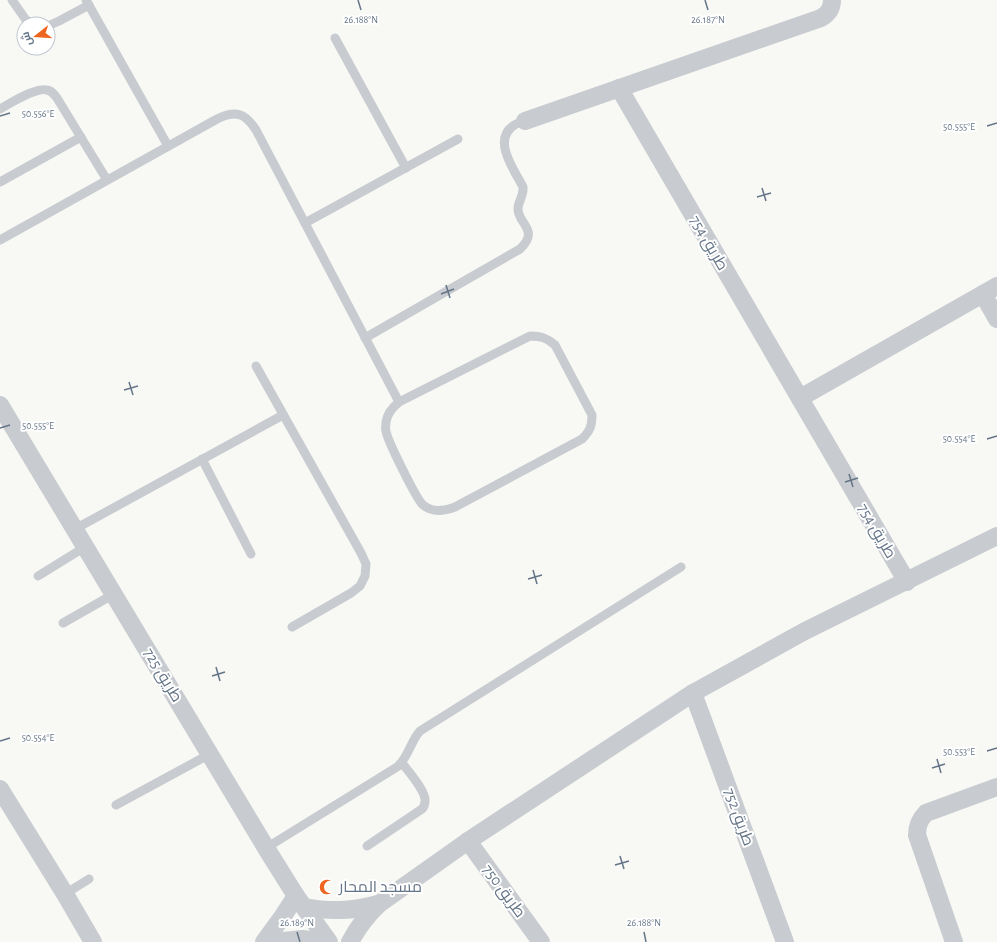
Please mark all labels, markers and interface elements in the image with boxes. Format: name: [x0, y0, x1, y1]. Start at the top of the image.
text: 26.188°N: [344, 15, 378, 25]
text: 26.187°N: [691, 15, 725, 25]
north arrow: [16, 16, 56, 56]
text: ش: [20, 30, 35, 47]
text: 50.556°E: [22, 109, 54, 119]
text: 50.555°E: [943, 122, 975, 132]
street label: طريق 754: [685, 213, 731, 274]
text: 50.555°E: [22, 421, 54, 431]
text: 50.554°E: [943, 434, 976, 444]
street label: طريق 754: [853, 501, 899, 562]
street label: طريق 725: [139, 645, 185, 706]
text: 50.554°E: [22, 733, 55, 743]
text: 50.553°E: [943, 747, 975, 757]
street label: طريق 752: [719, 786, 757, 849]
street label: طريق 750: [478, 862, 528, 922]
mosque icon: مسجد المحار: [318, 878, 336, 896]
place label: مسجد المحار: [338, 879, 422, 896]
text: 26.189°N: [280, 918, 314, 928]
text: 26.188°N: [627, 918, 661, 928]

